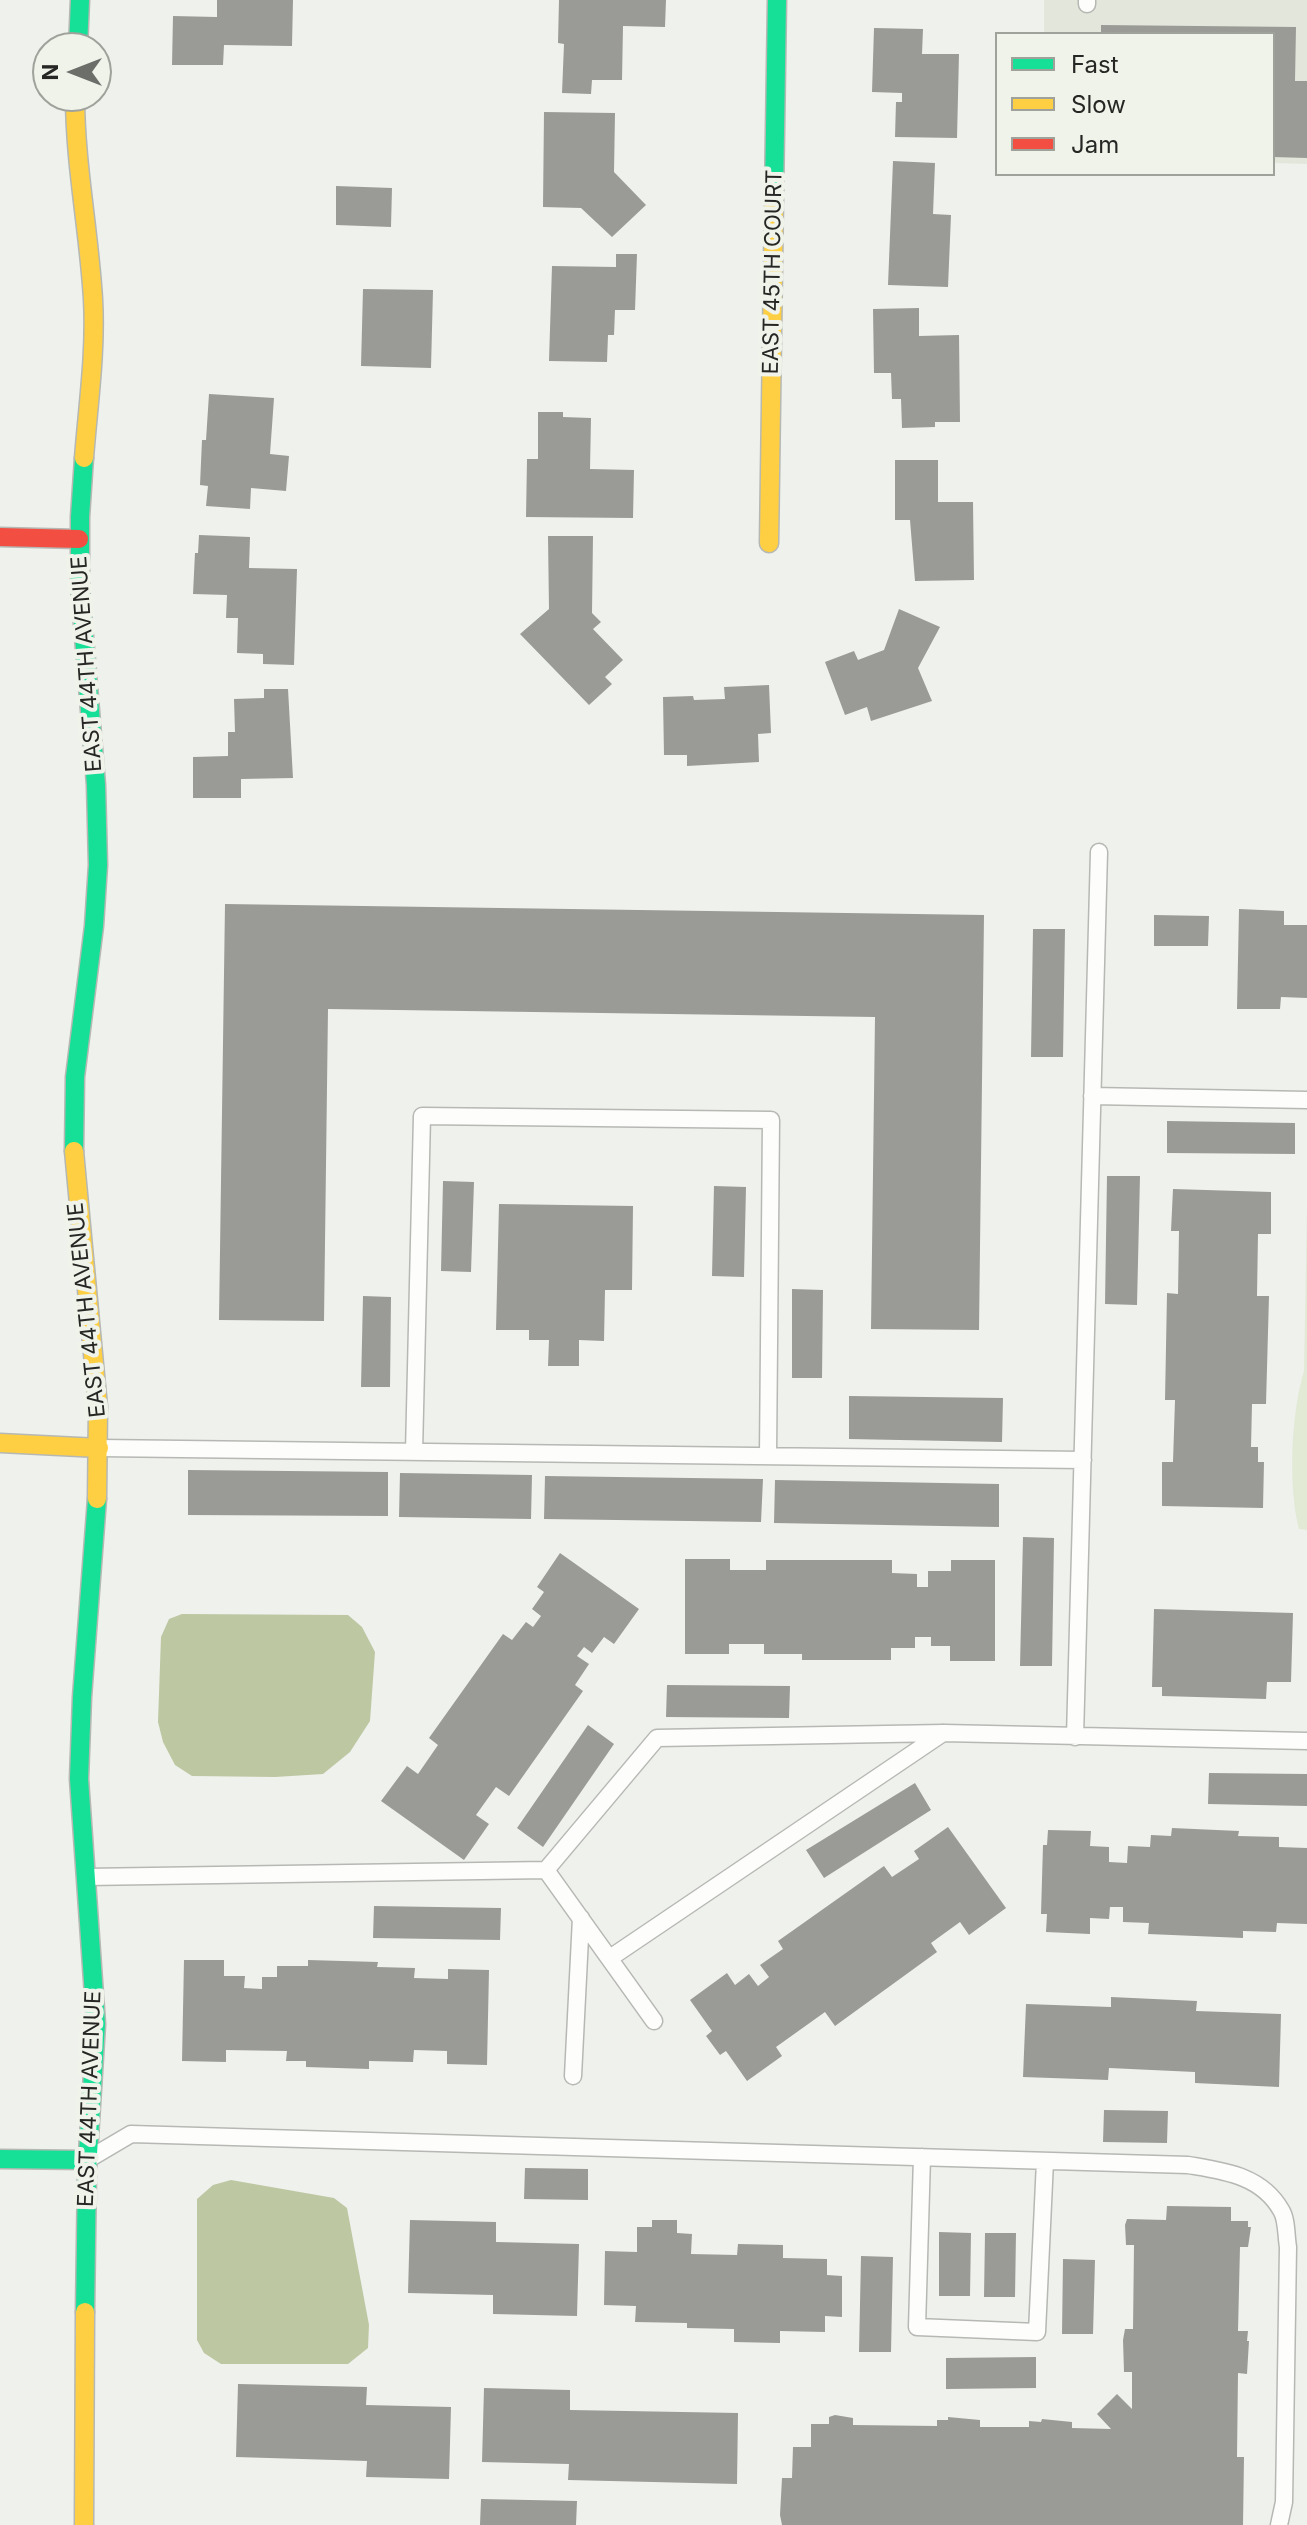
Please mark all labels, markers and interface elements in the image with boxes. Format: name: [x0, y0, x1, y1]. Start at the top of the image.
north arrow: [32, 32, 112, 112]
legend: [995, 32, 1275, 176]
text: Fast: [1071, 50, 1119, 79]
text: N: [37, 64, 63, 80]
text: Slow: [1071, 90, 1126, 119]
text: Jam: [1071, 130, 1119, 159]
street label: EAST 45TH COURT: [758, 169, 788, 375]
street label: EAST 44TH AVENUE: [66, 555, 108, 773]
street label: EAST 44TH AVENUE: [63, 1201, 111, 1419]
street label: EAST 44TH AVENUE: [73, 1990, 107, 2208]

